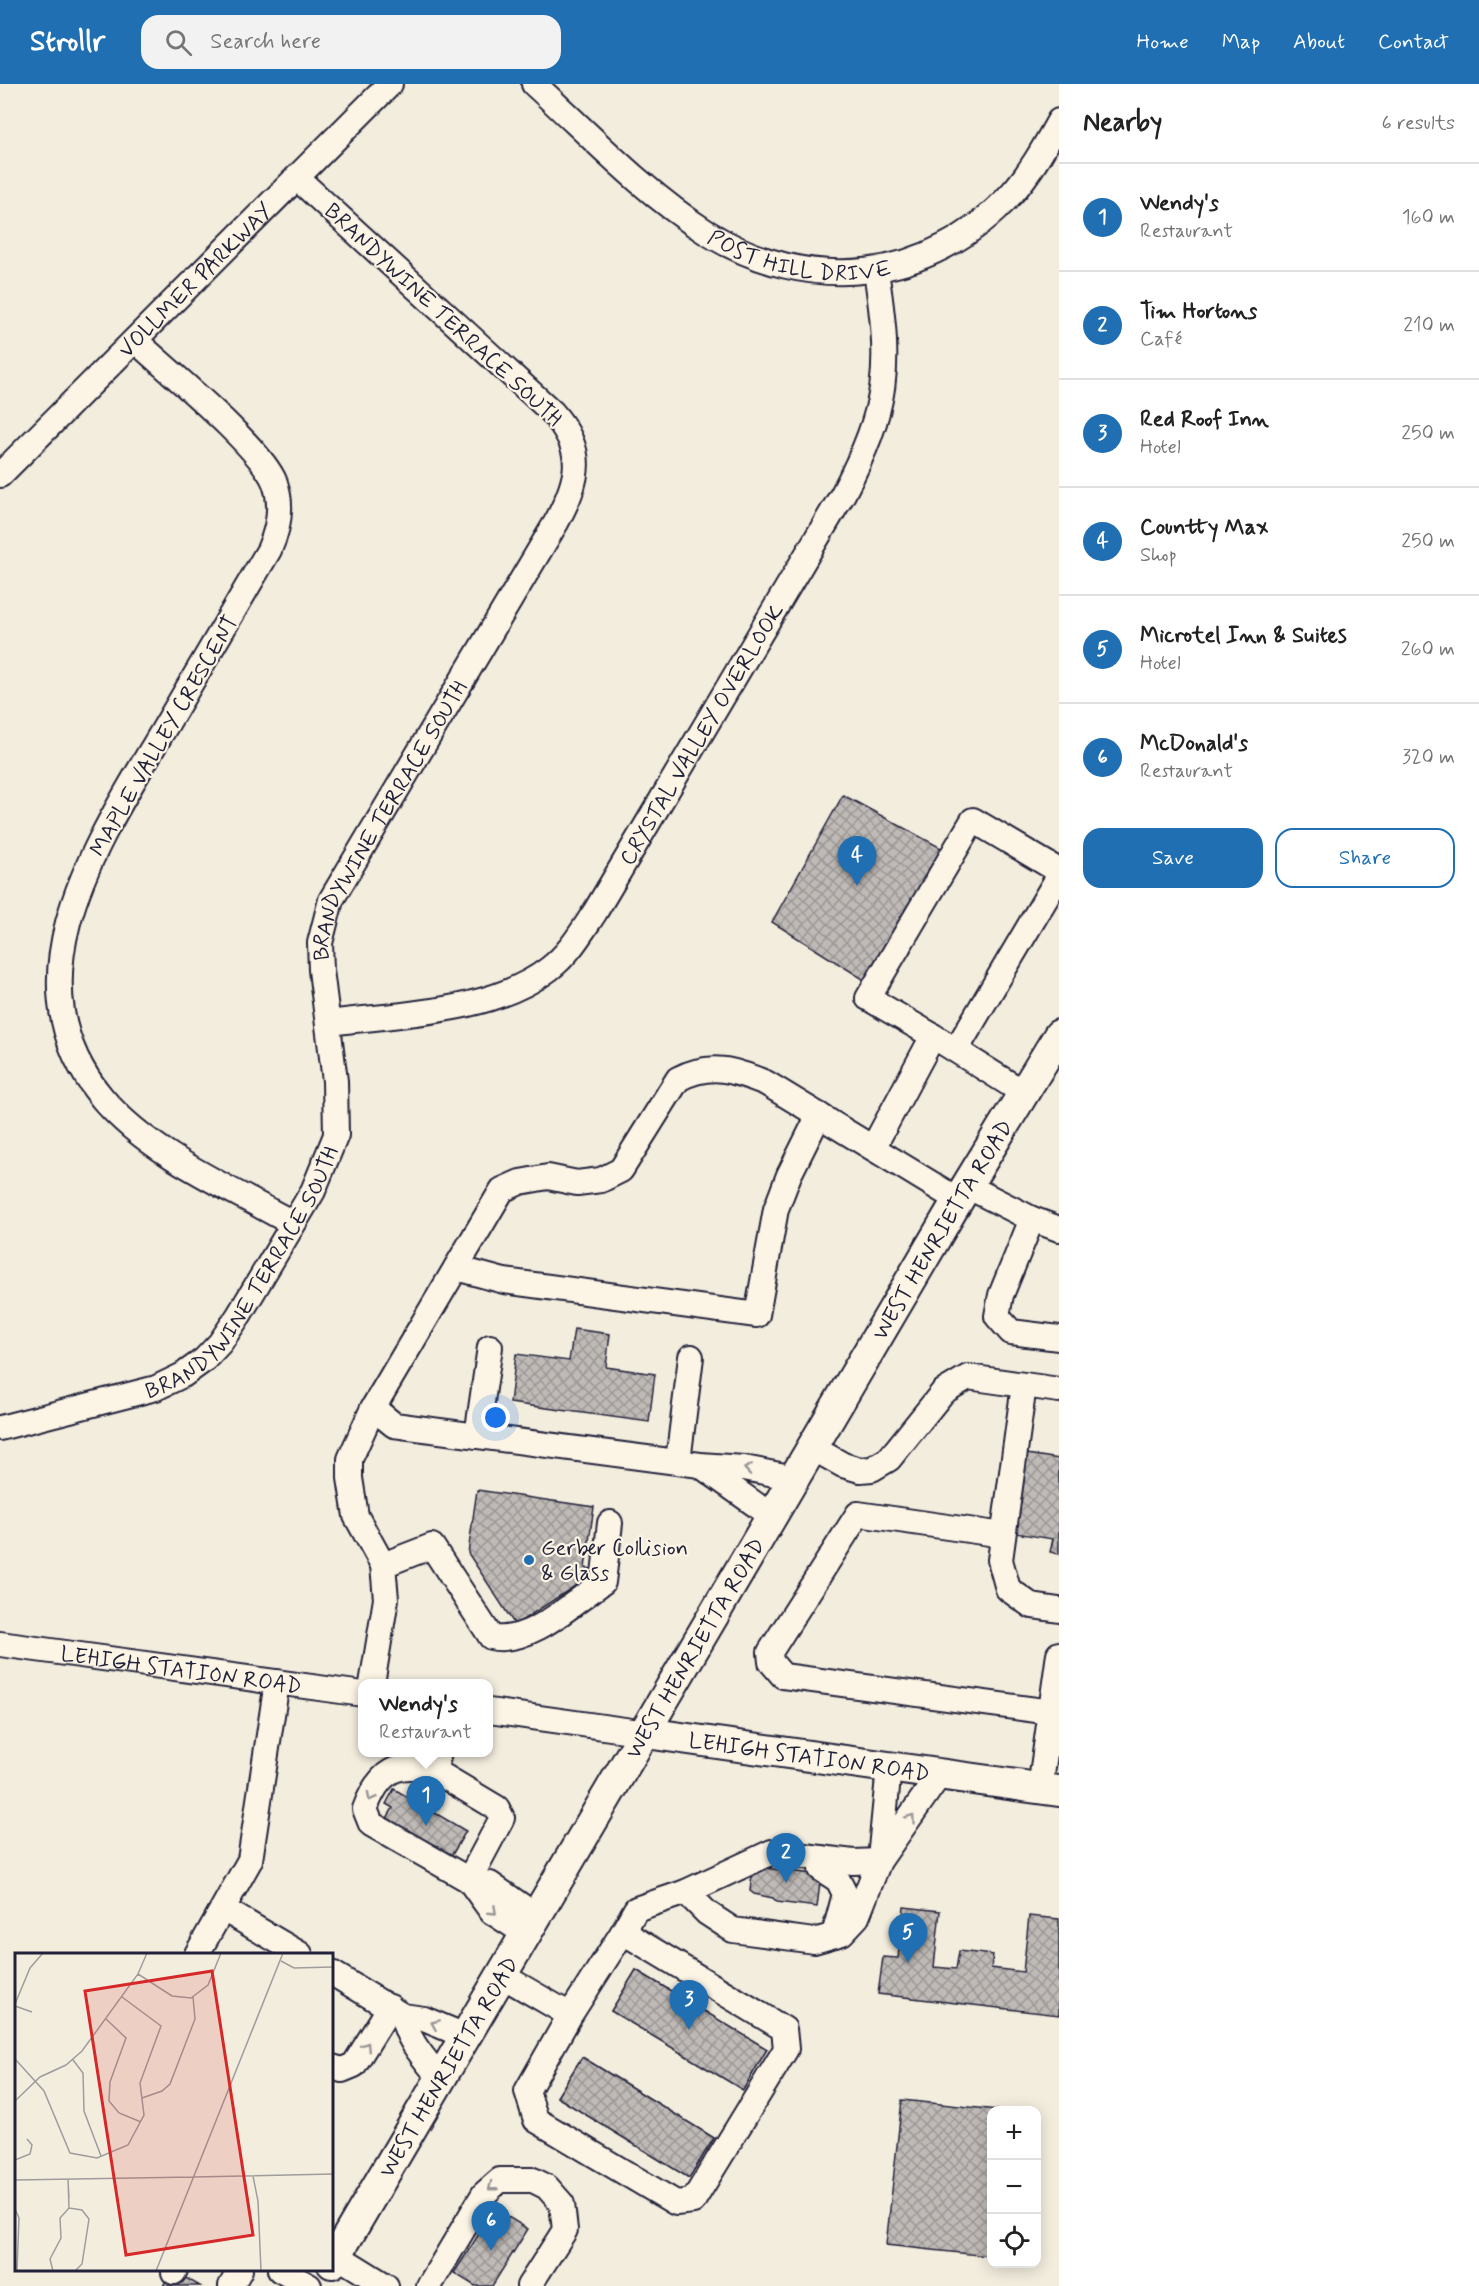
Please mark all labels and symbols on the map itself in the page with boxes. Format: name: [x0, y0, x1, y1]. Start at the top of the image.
street label: VOLLMER PARKWAY: [113, 198, 280, 364]
street label: BRANDYWINE TERRACE SOUTH: [318, 198, 568, 433]
street label: POST HILL DRIVE: [702, 224, 894, 288]
street label: CRYSTAL VALLEY OVERLOOK: [614, 599, 791, 871]
street label: MAPLE VALLEY CRESCENT: [84, 610, 245, 862]
street label: BRANDYWINE TERRACE SOUTH: [307, 676, 475, 961]
pin: 4: [838, 836, 876, 886]
street label: WEST HENRIETTA ROAD: [867, 1115, 1020, 1346]
street label: BRANDYWINE TERRACE SOUTH: [143, 1143, 346, 1406]
your location: [481, 1403, 510, 1432]
one-way arrow: [743, 1463, 753, 1476]
street label: WEST HENRIETTA ROAD: [620, 1533, 772, 1764]
place label: Gerber Collision & Glass: [541, 1535, 688, 1588]
marker: Gerber Collision & Glass: [522, 1553, 536, 1567]
street label: LEHIGH STATION ROAD: [59, 1641, 303, 1701]
street label: LEHIGH STATION ROAD: [687, 1727, 931, 1789]
pin: 1: [406, 1776, 446, 1826]
one-way arrow: [367, 1791, 378, 1801]
one-way arrow: [904, 1814, 915, 1825]
pin: 2: [766, 1834, 806, 1883]
one-way arrow: [487, 1904, 497, 1915]
pin: 5: [888, 1914, 928, 1963]
street label: WEST HENRIETTA ROAD: [373, 1952, 525, 2183]
inset map: [15, 1953, 333, 2271]
pin: 3: [670, 1980, 708, 2030]
one-way arrow: [430, 2019, 441, 2031]
one-way arrow: [358, 2042, 369, 2053]
one-way arrow: [488, 2179, 499, 2190]
pin: 6: [472, 2202, 510, 2251]

